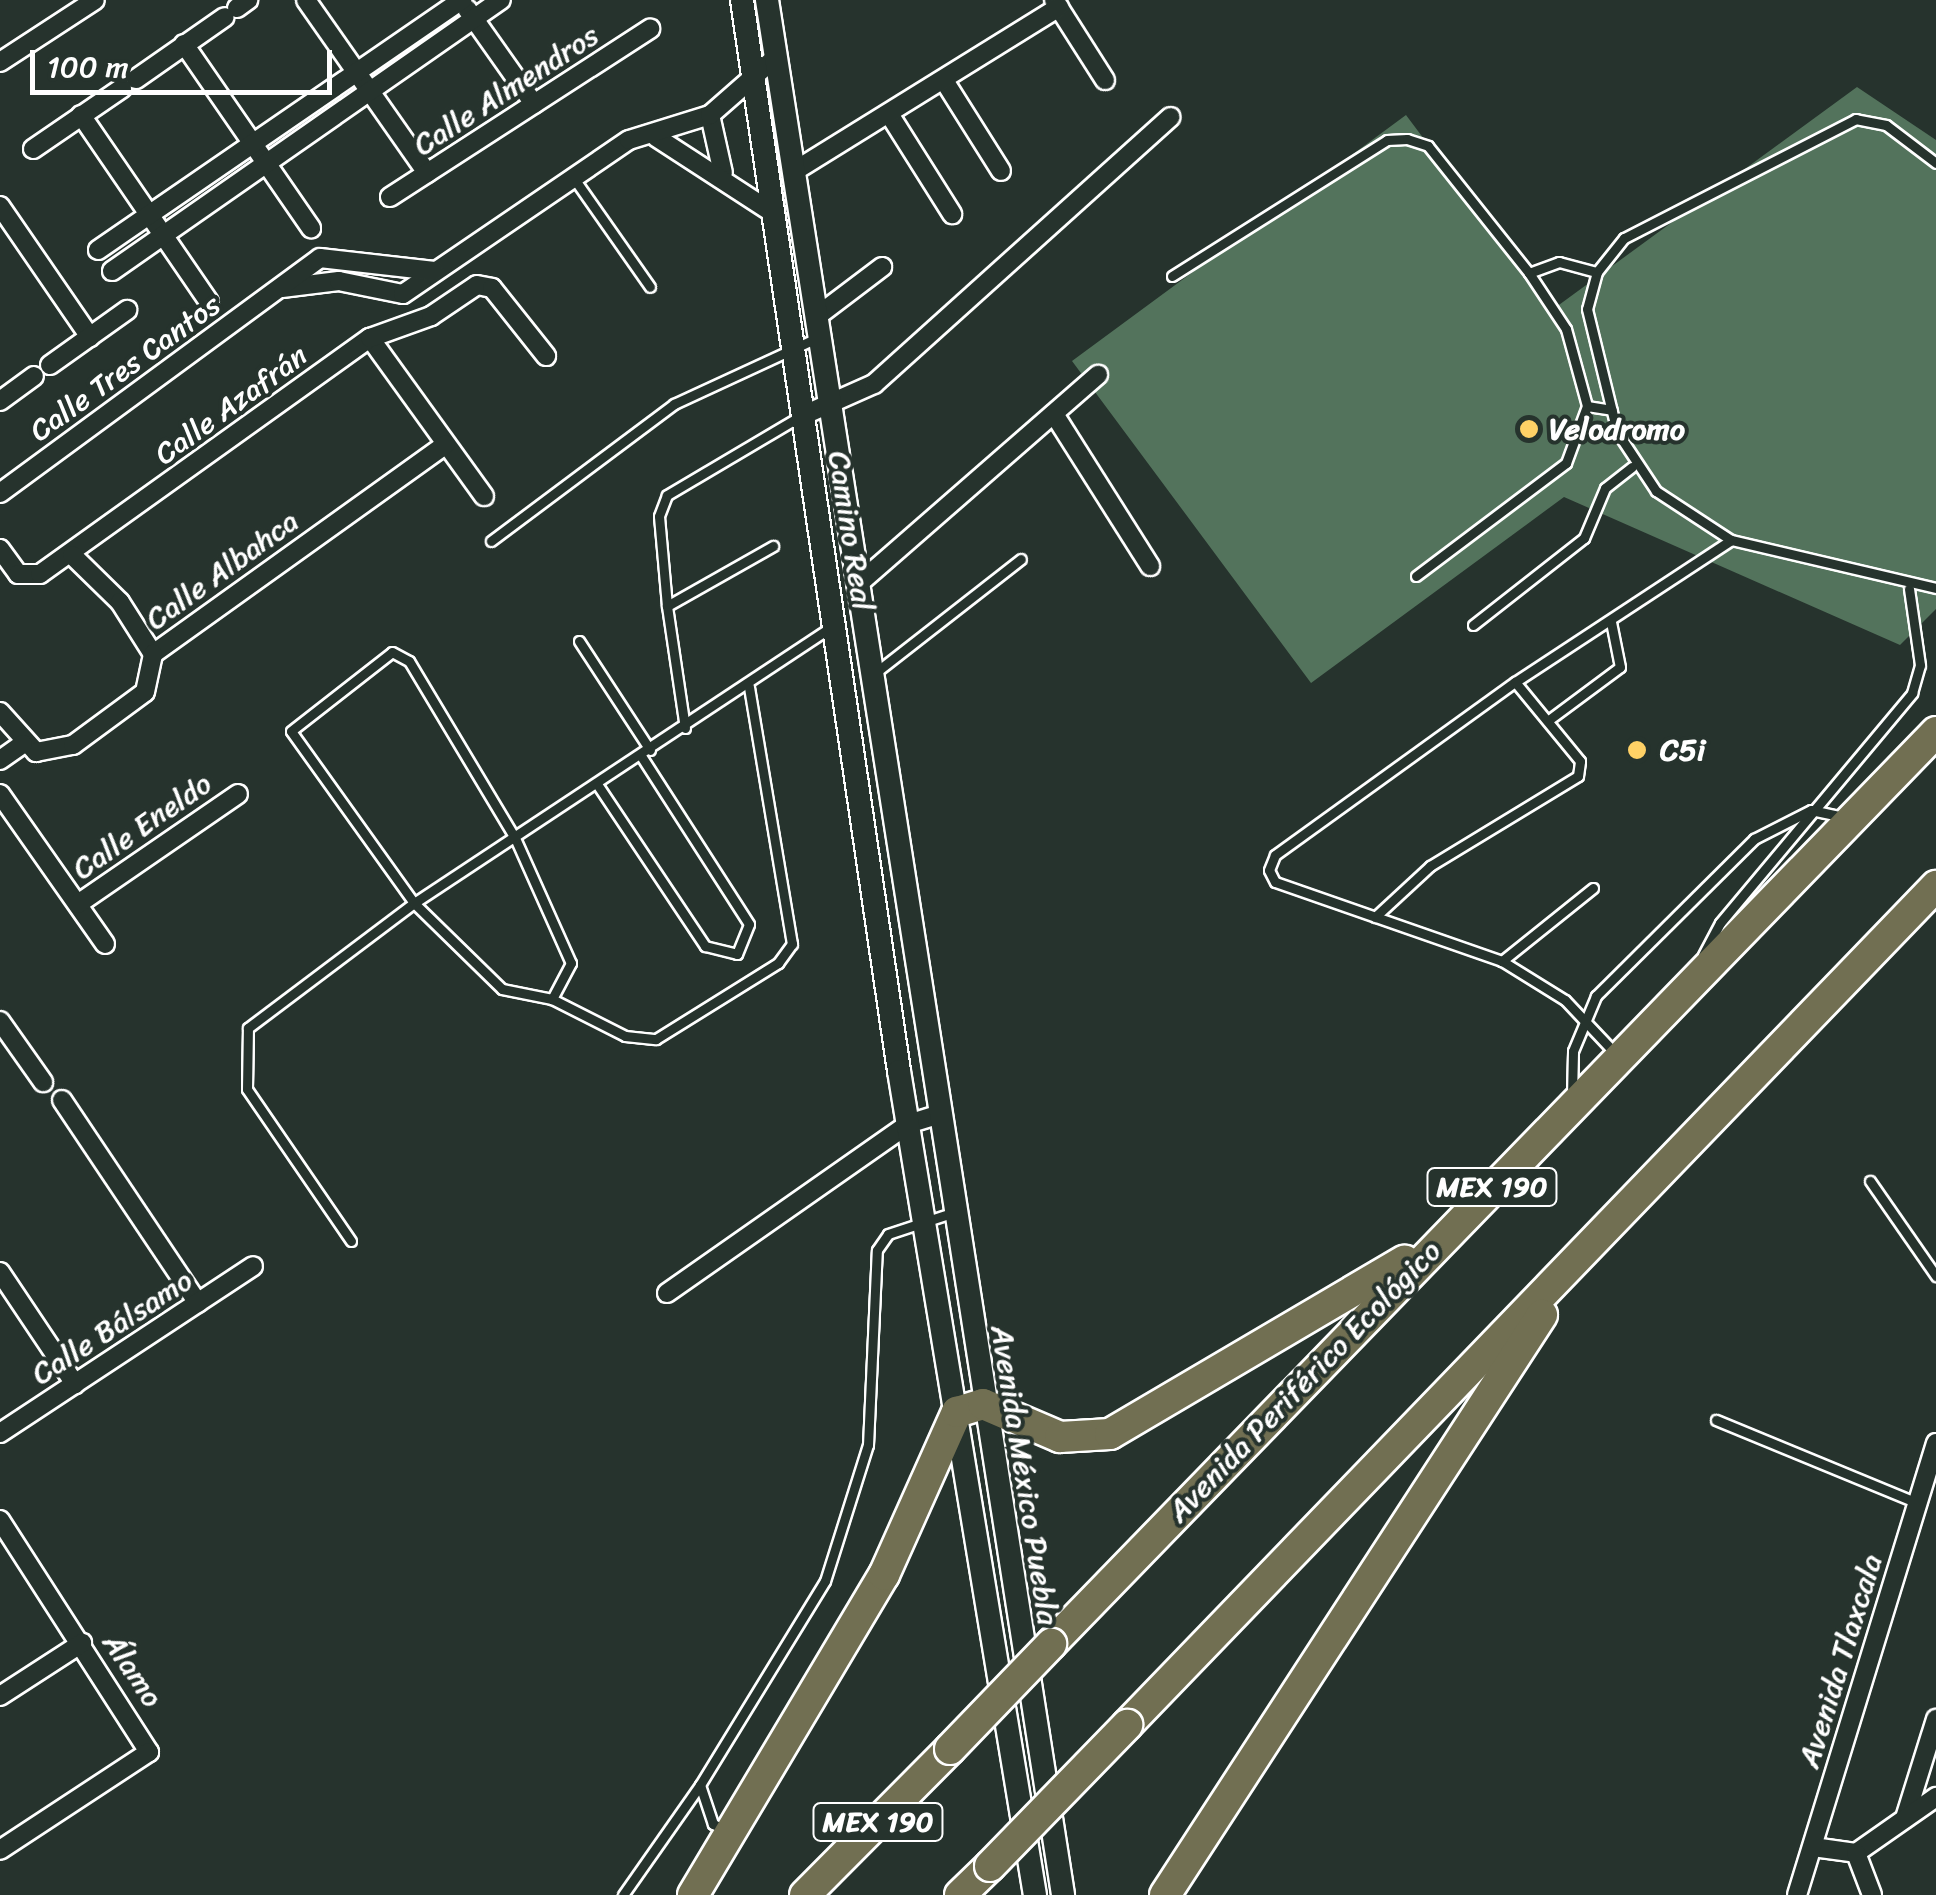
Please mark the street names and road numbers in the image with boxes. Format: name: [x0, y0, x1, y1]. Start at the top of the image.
street label: Calle Almendros: [407, 17, 605, 163]
street label: Calle Tres Cantos: [22, 286, 228, 450]
street label: Calle Azafrán: [148, 338, 314, 472]
street label: Camino Real: [821, 449, 881, 613]
street label: Calle Albahca: [139, 503, 305, 637]
street label: Calle Eneldo: [65, 765, 219, 887]
road number: MEX 190: [1424, 1164, 1560, 1210]
street label: Avenida Periférico Ecológico: [1160, 1233, 1448, 1529]
street label: Calle Bálsamo: [25, 1262, 199, 1392]
street label: Avenida México Puebla: [983, 1322, 1067, 1628]
street label: Avenida Tlaxcala: [1790, 1550, 1890, 1772]
street label: Álamo: [95, 1626, 171, 1714]
road number: MEX 190: [810, 1799, 946, 1845]

